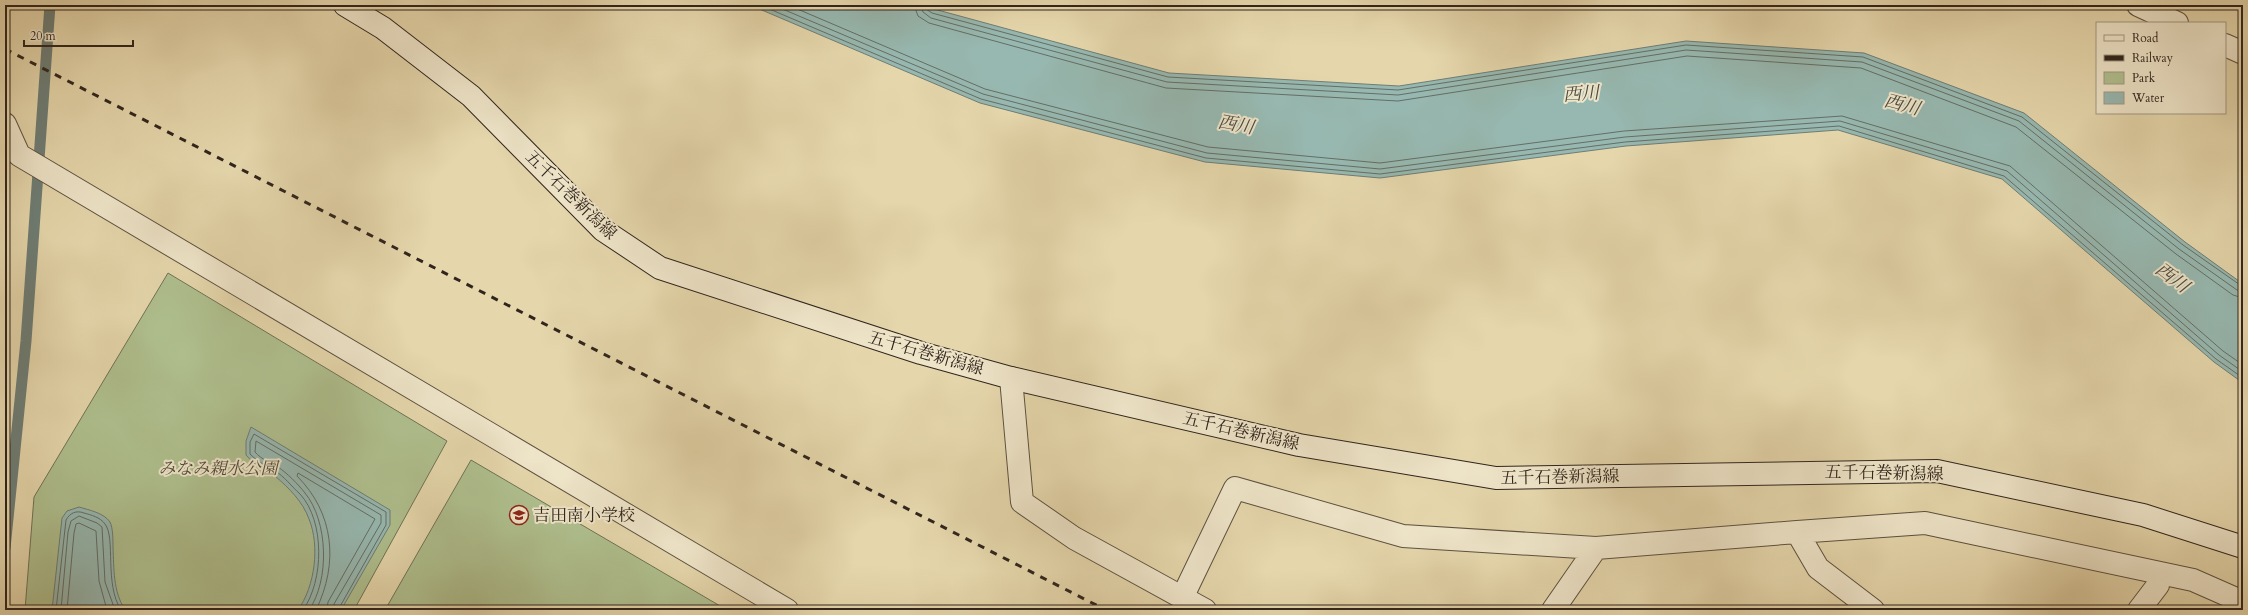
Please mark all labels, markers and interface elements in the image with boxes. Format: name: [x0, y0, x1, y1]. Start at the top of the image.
scale bar: [24, 22, 133, 48]
legend: [2096, 22, 2226, 114]
text: 20 m: [30, 28, 57, 44]
text: Road: [2132, 30, 2159, 46]
text: Railway: [2132, 50, 2174, 66]
text: Park: [2132, 70, 2156, 86]
water label: 西川: [1562, 80, 1602, 108]
water label: 西川: [1881, 88, 1925, 122]
text: Water: [2131, 90, 2165, 106]
water label: 西川: [1216, 110, 1258, 141]
street label: 五千石巻新潟線: [520, 145, 622, 245]
water label: 西川: [2150, 257, 2195, 300]
street label: 五千石巻新潟線: [866, 326, 986, 380]
street label: 五千石巻新潟線: [1180, 406, 1302, 456]
park label: みなみ親水公園: [159, 457, 280, 480]
street label: 五千石巻新潟線: [1824, 460, 1944, 486]
street label: 五千石巻新潟線: [1500, 464, 1620, 490]
school or university icon: 吉田南小学校: [508, 504, 530, 526]
place label: 吉田南小学校: [533, 504, 635, 527]

